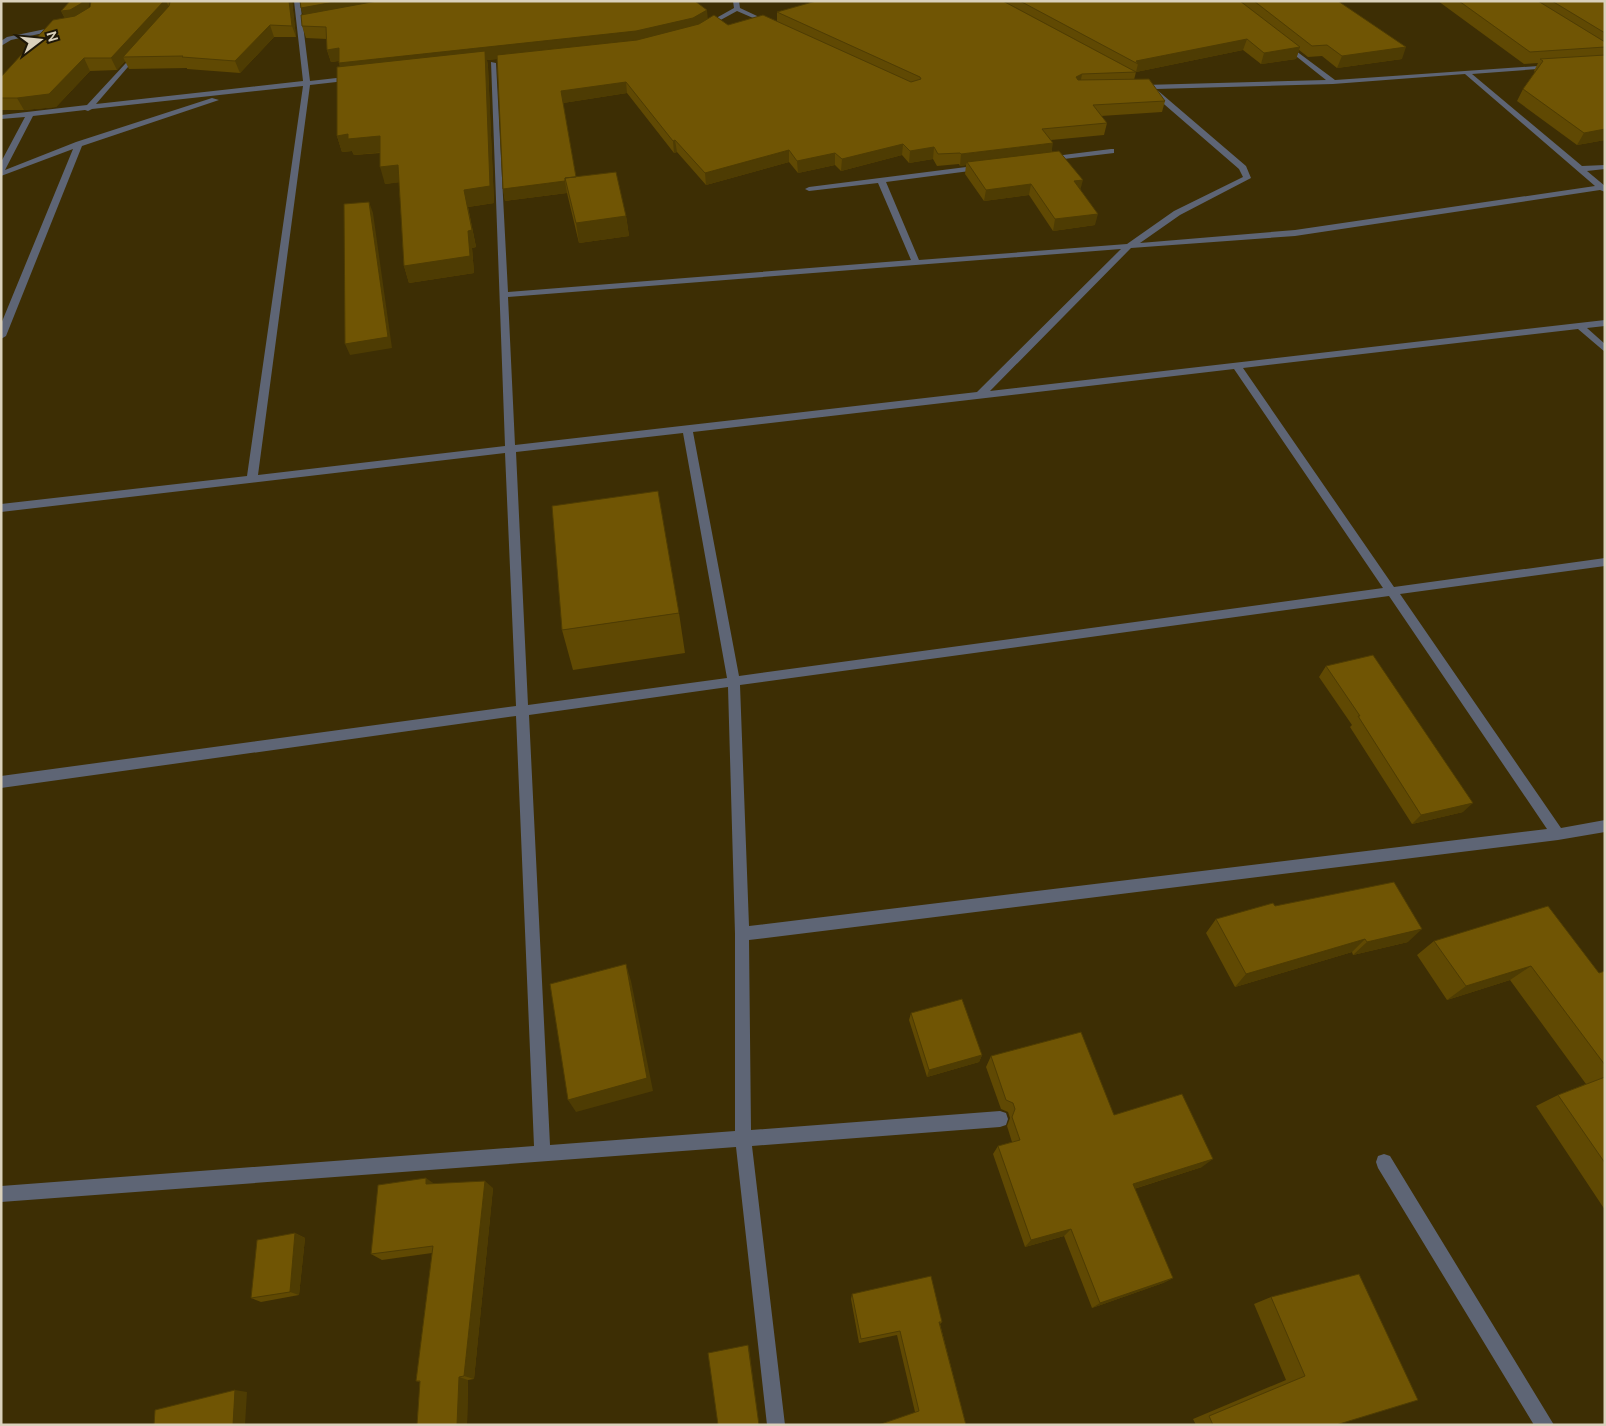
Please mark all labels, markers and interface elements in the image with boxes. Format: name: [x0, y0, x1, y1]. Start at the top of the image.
north arrow: [15, 15, 65, 65]
text: N: [43, 29, 62, 44]

